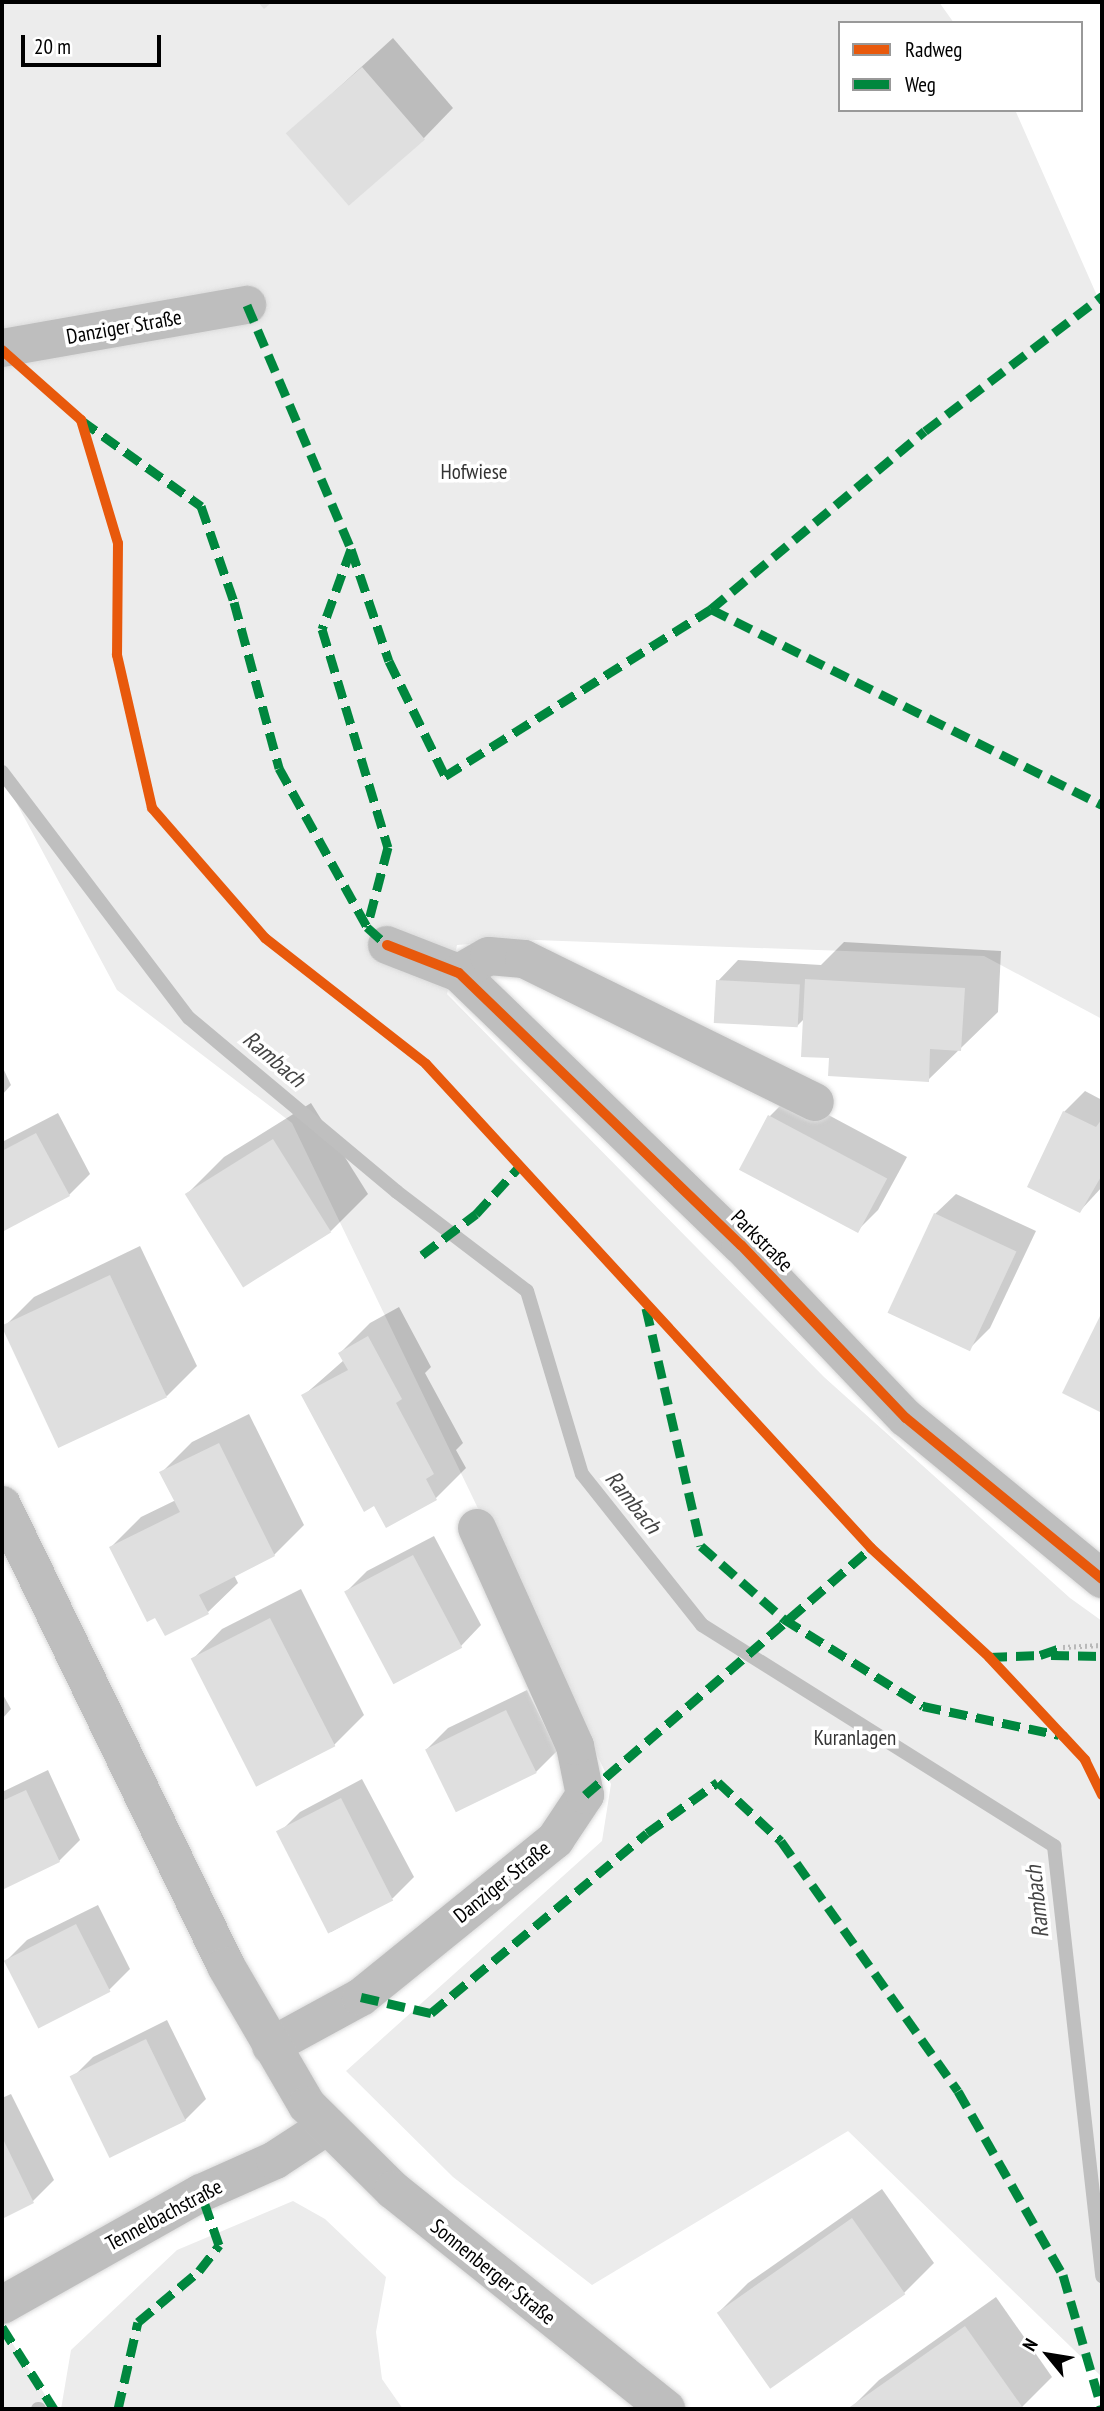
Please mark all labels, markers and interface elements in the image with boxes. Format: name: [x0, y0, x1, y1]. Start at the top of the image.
scale bar: [24, 21, 164, 65]
legend: [838, 21, 1083, 112]
text: 20 m: [34, 33, 71, 60]
text: Radweg: [905, 36, 962, 63]
text: Weg: [905, 71, 936, 98]
street label: Danziger Straße: [64, 304, 184, 350]
park label: Hofwiese: [441, 459, 507, 485]
water label: Rambach: [237, 1025, 311, 1093]
street label: Parkstraße: [726, 1205, 798, 1277]
water label: Rambach: [599, 1465, 667, 1539]
park label: Kuranlagen: [814, 1725, 896, 1751]
street label: Danziger Straße: [449, 1836, 555, 1928]
water label: Rambach: [1019, 1864, 1055, 1940]
street label: Tennelbachstraße: [102, 2174, 226, 2256]
street label: Sonnenberger Straße: [425, 2214, 561, 2330]
north arrow: [1013, 2320, 1083, 2390]
text: N: [1017, 2334, 1043, 2355]

